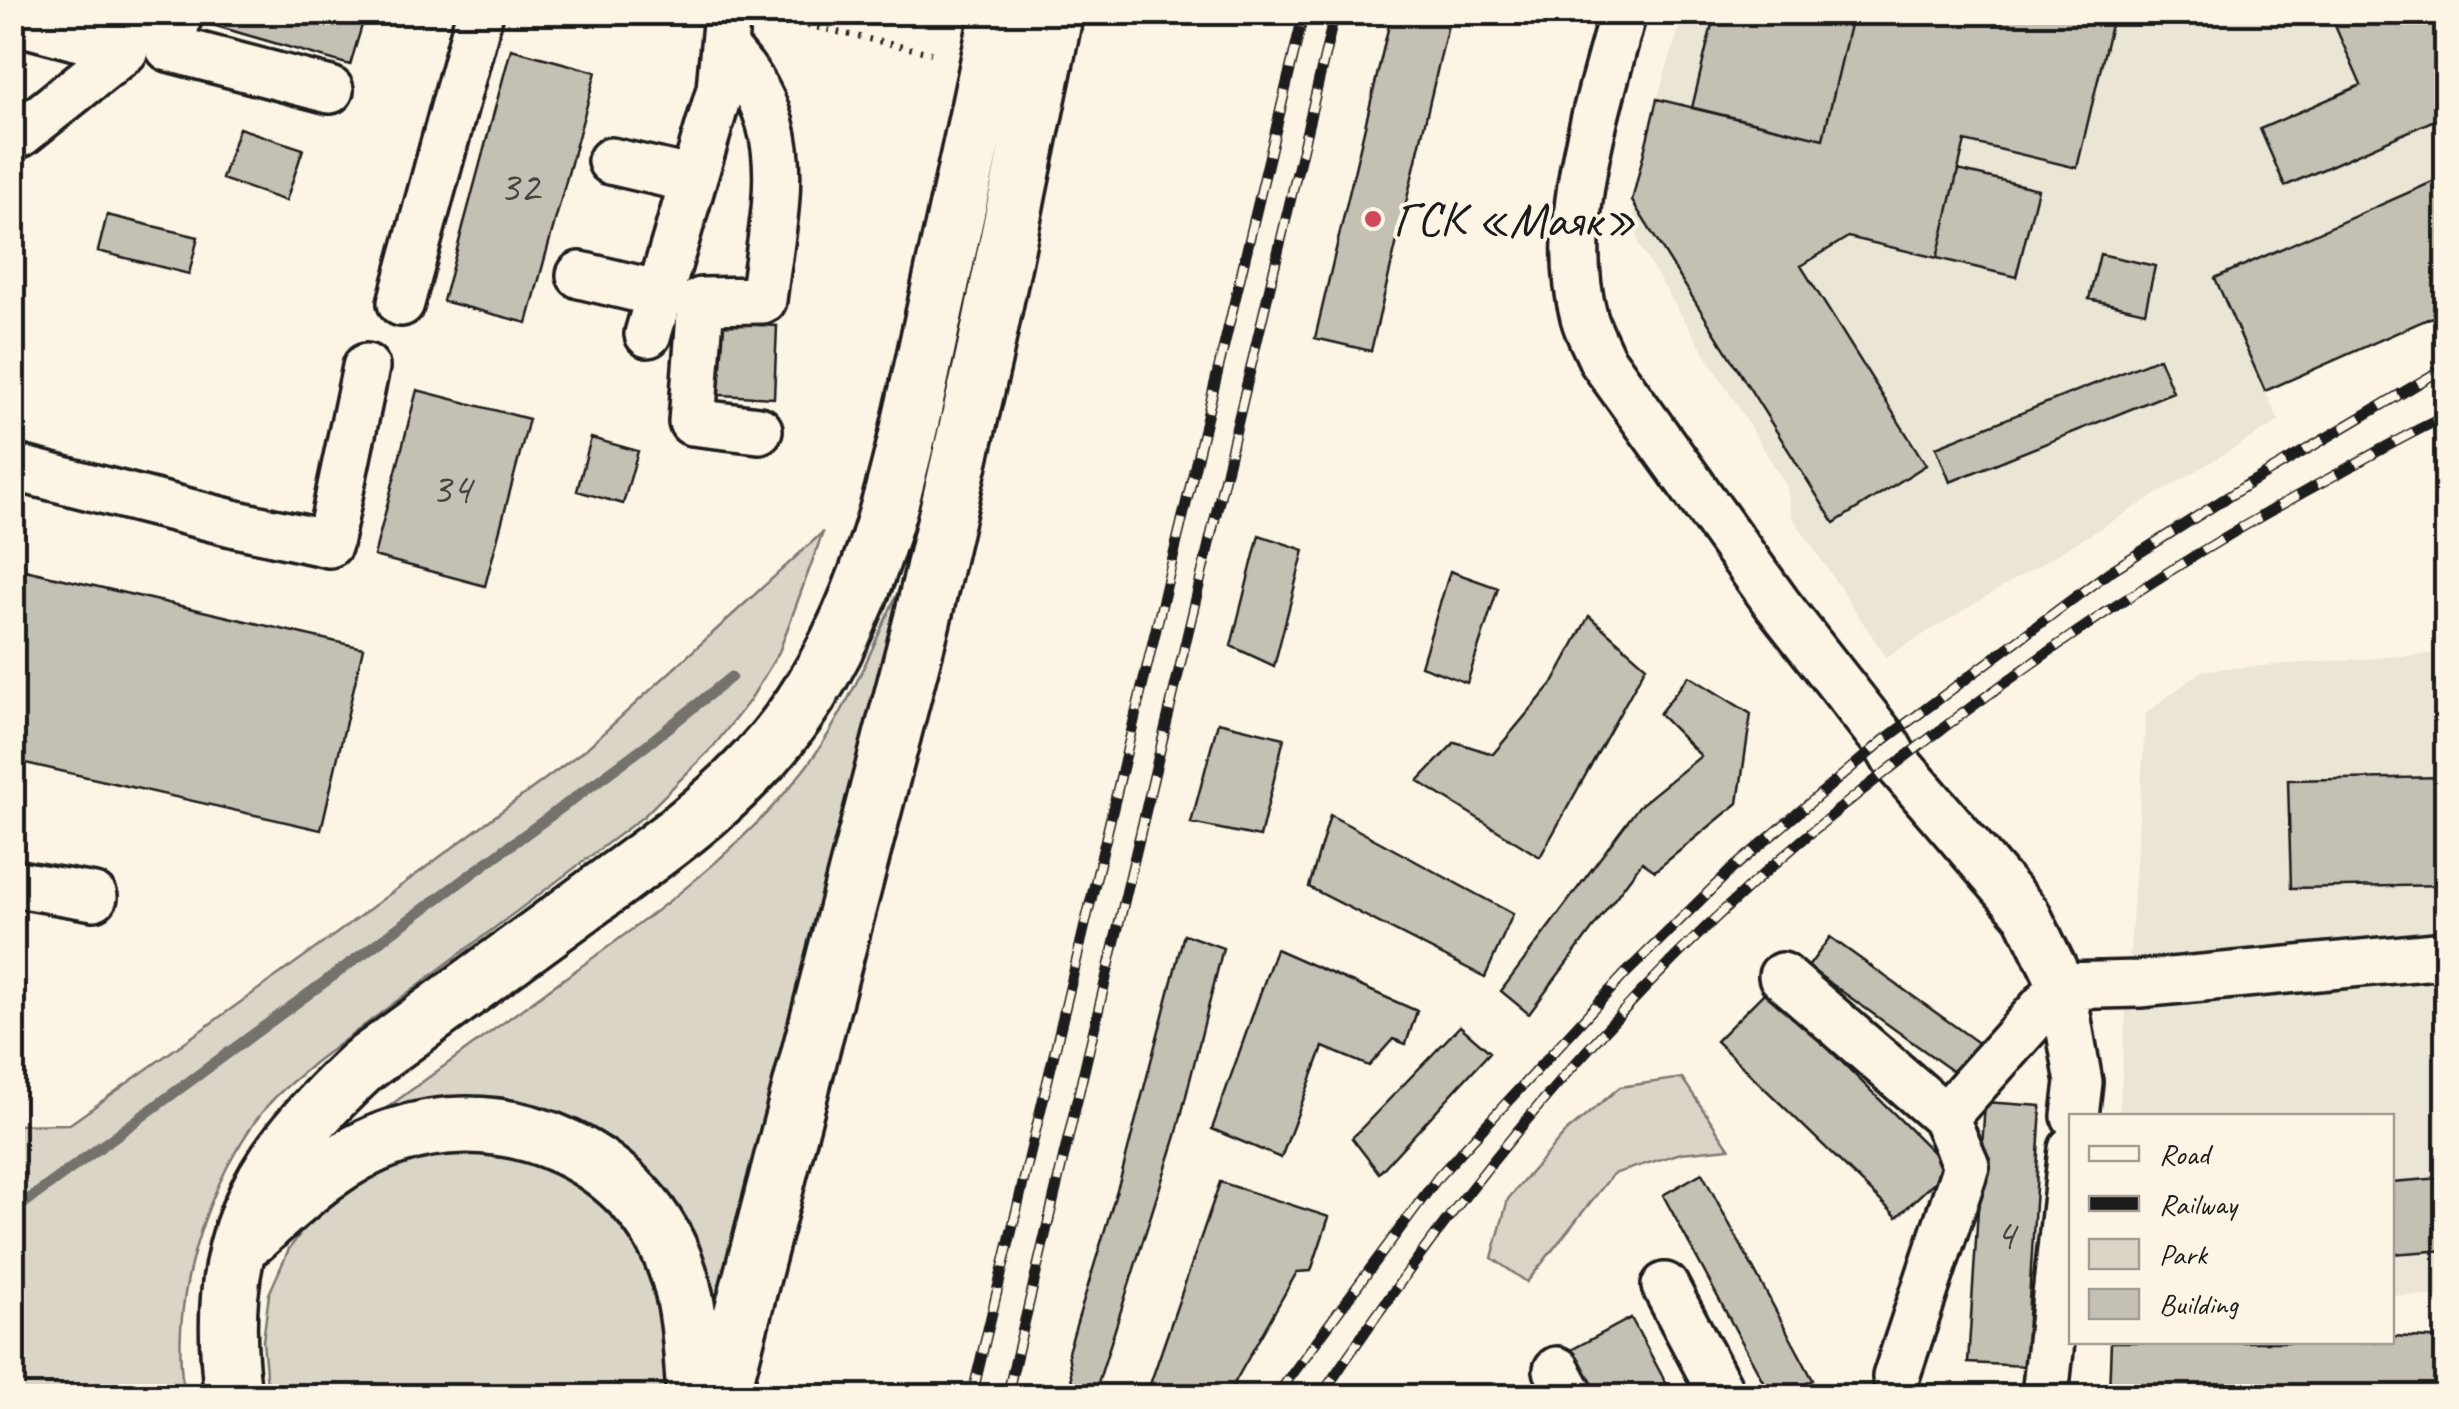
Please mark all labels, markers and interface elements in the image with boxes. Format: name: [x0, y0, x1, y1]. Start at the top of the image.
house number: 32: [499, 158, 543, 215]
place label: ГСК «Маяк»: [1393, 188, 1636, 251]
marker: ГСК «Маяк»: [1362, 208, 1384, 230]
house number: 34: [431, 460, 475, 517]
legend: [2069, 1114, 2394, 1344]
text: Road: [2159, 1135, 2213, 1173]
text: Railway: [2159, 1185, 2239, 1223]
house number: 4: [1995, 1206, 2019, 1263]
text: Park: [2159, 1235, 2209, 1273]
text: Building: [2159, 1285, 2239, 1323]

